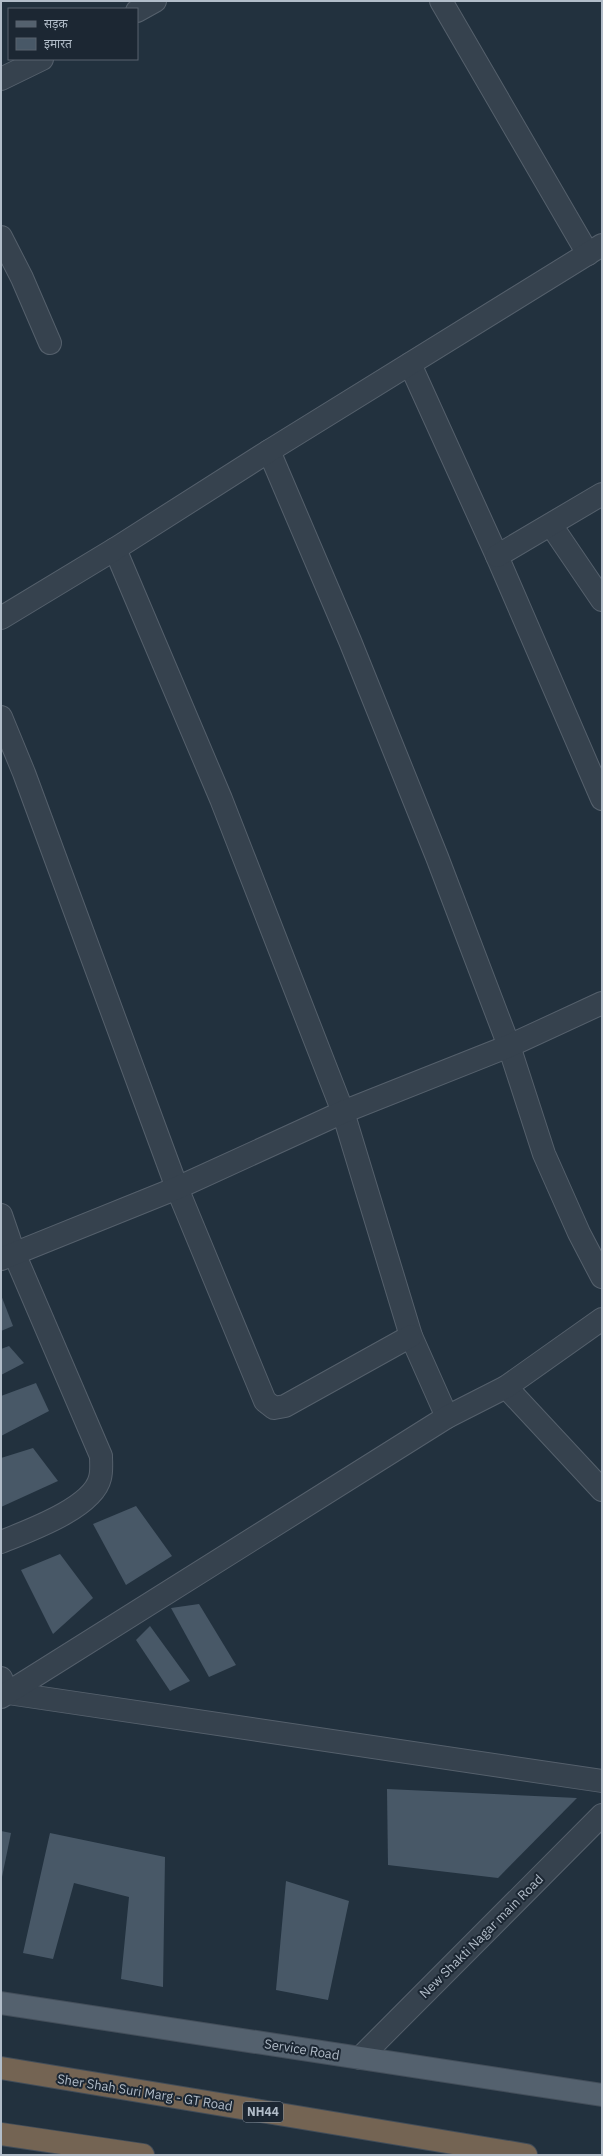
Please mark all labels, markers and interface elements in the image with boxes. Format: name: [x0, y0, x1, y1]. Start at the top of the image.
legend: [8, 8, 138, 60]
text: सड़क: [44, 16, 69, 31]
text: इमारत: [44, 36, 73, 51]
street label: New Shakti Nagar main Road: [416, 1871, 547, 2002]
street label: Service Road: [263, 2035, 341, 2064]
street label: Sher Shah Suri Marg - GT Road: [56, 2070, 234, 2115]
road number: NH44: [243, 2102, 283, 2122]

